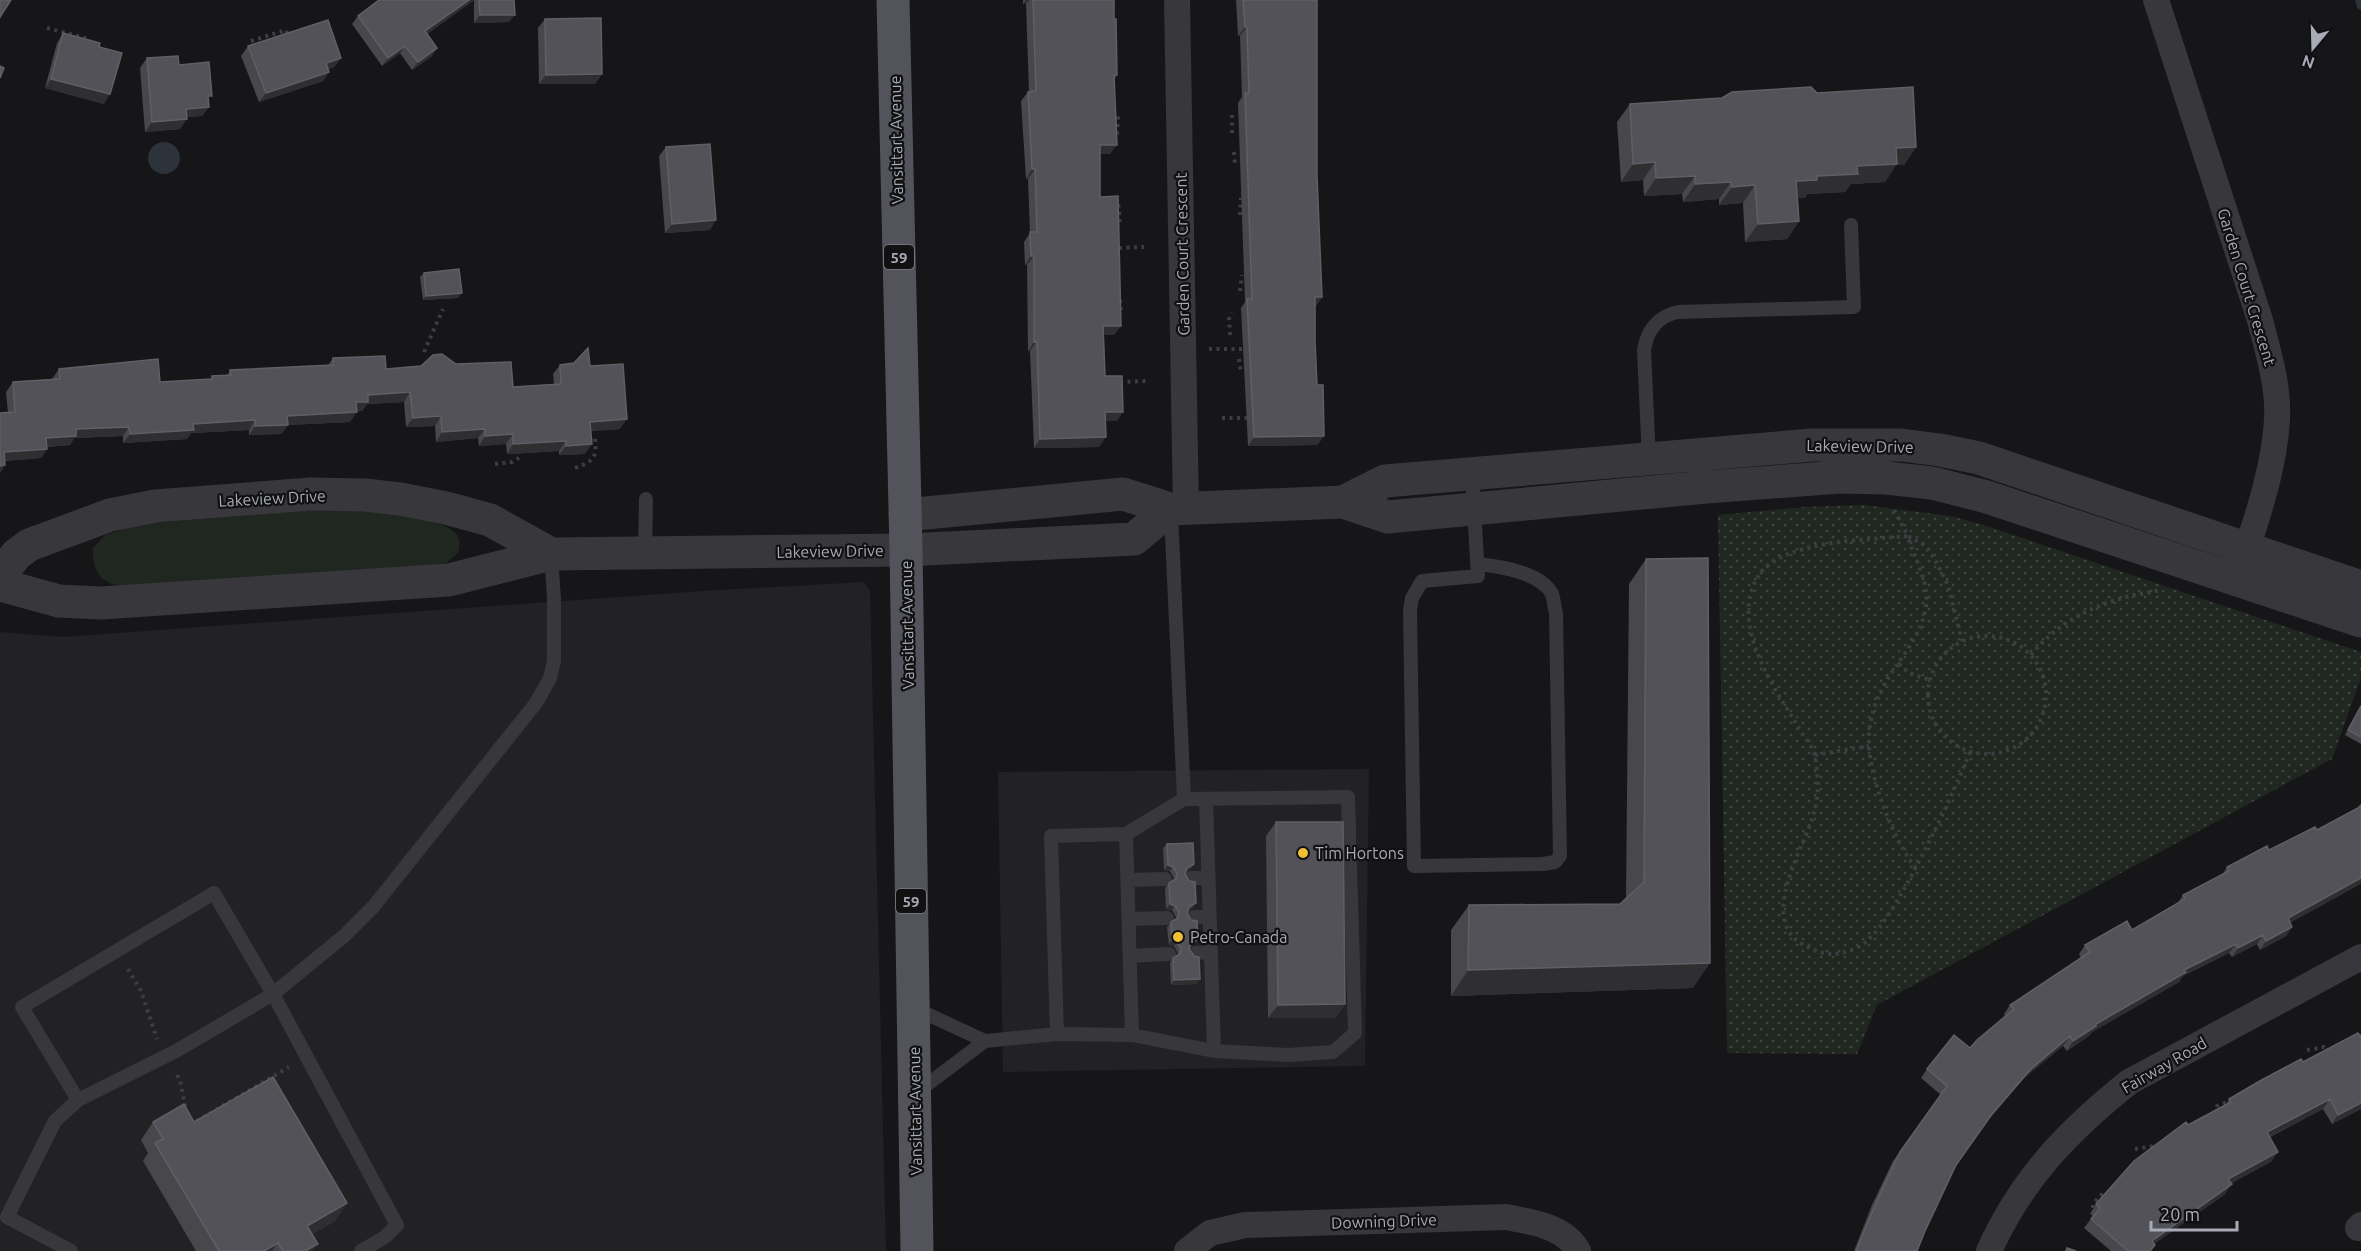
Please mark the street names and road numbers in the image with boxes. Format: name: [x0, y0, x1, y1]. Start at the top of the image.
street label: Vansittart Avenue: [886, 75, 906, 205]
street label: Garden Court Crescent: [1172, 171, 1192, 336]
street label: Garden Court Crescent: [2214, 206, 2280, 368]
road number: 59: [884, 245, 914, 269]
street label: Lakeview Drive: [1806, 436, 1914, 456]
street label: Lakeview Drive: [218, 486, 326, 510]
street label: Lakeview Drive: [776, 541, 884, 561]
street label: Vansittart Avenue: [897, 560, 917, 690]
road number: 59: [896, 889, 926, 913]
street label: Fairway Road: [2118, 1033, 2210, 1097]
street label: Vansittart Avenue: [905, 1046, 925, 1176]
street label: Downing Drive: [1331, 1210, 1437, 1232]

